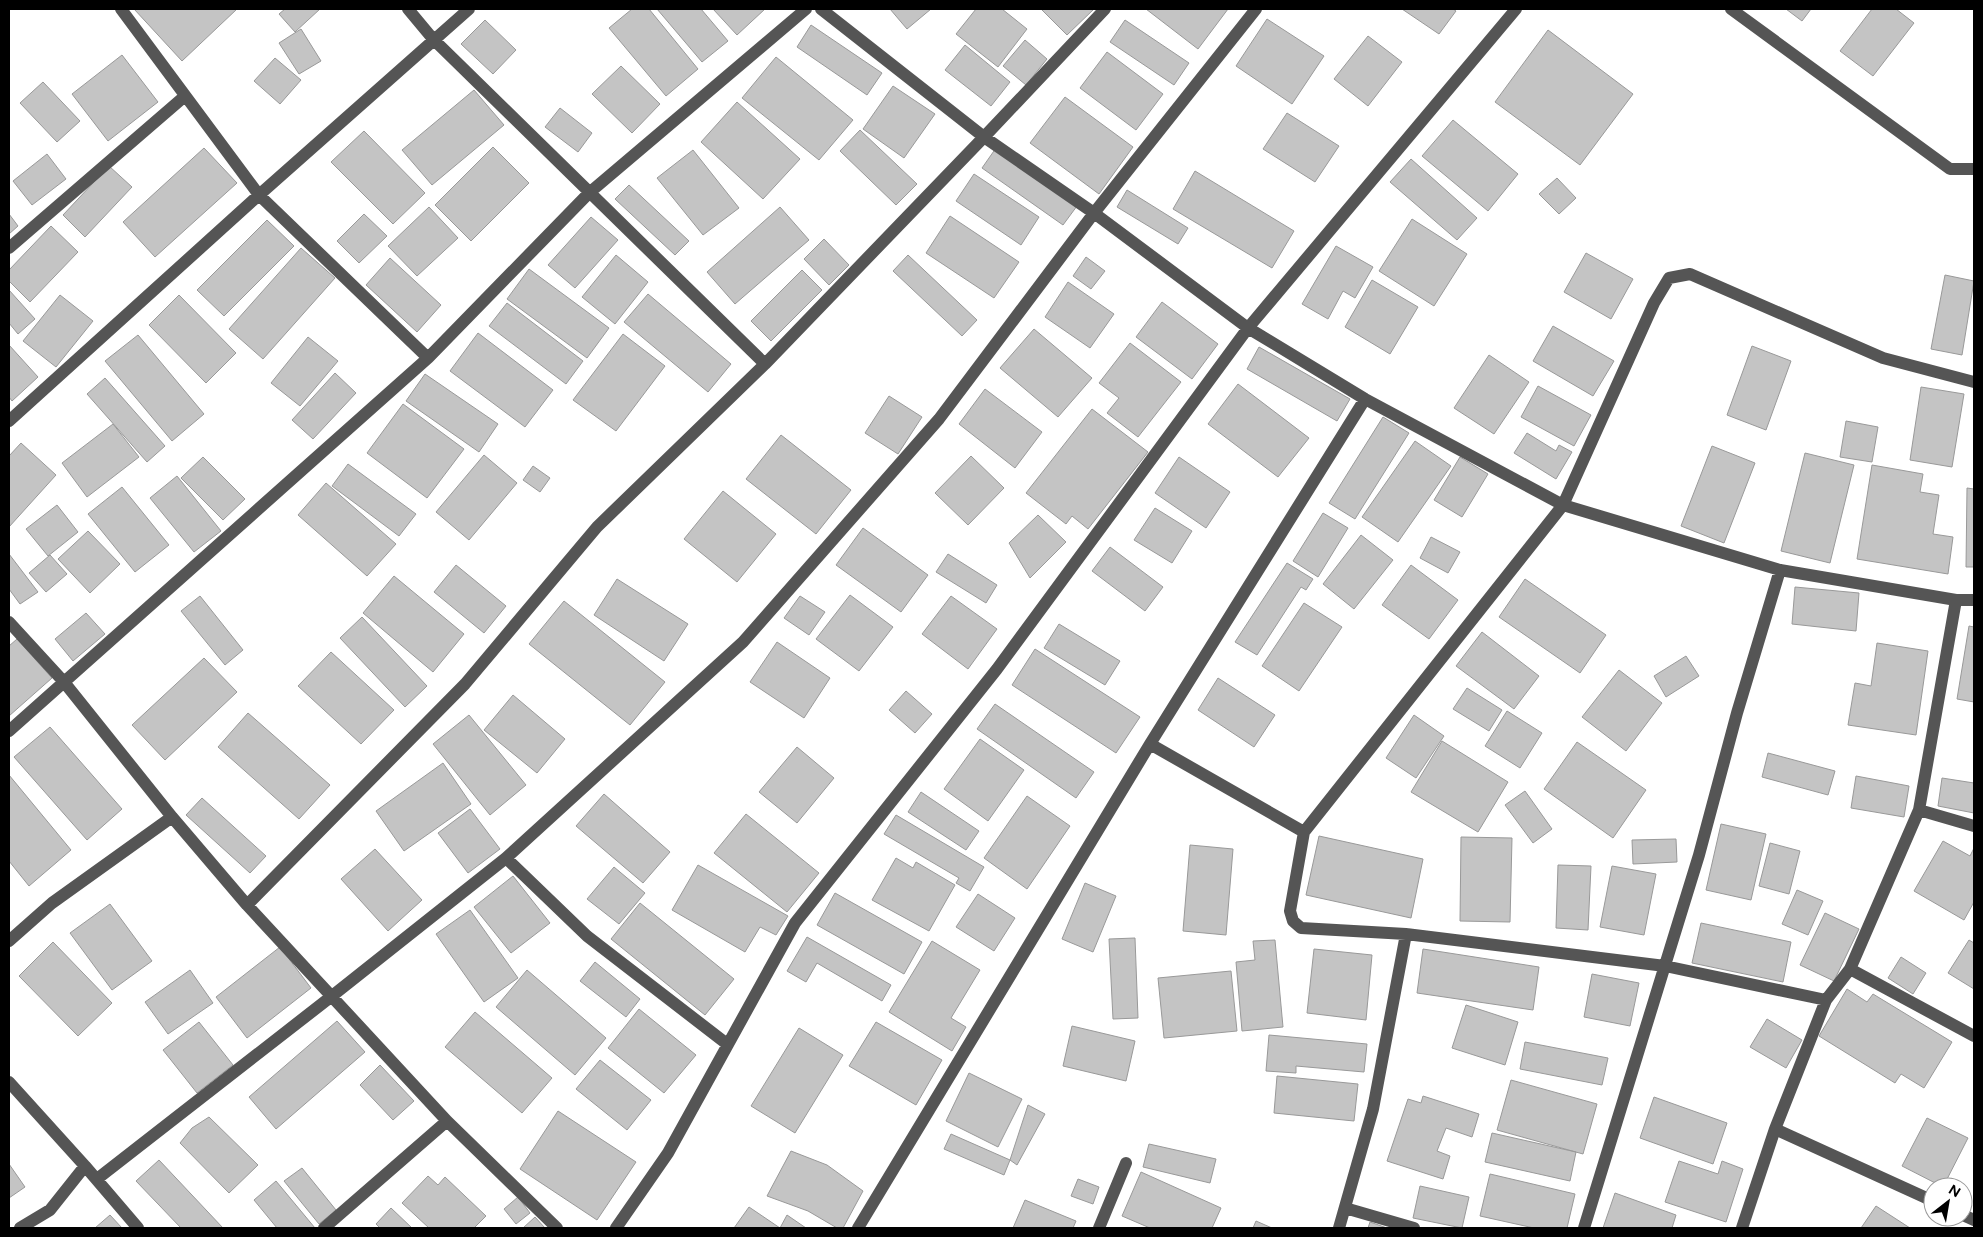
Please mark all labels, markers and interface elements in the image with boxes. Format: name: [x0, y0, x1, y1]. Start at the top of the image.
north arrow: [1923, 1177, 1973, 1227]
text: N: [1945, 1181, 1963, 1201]

